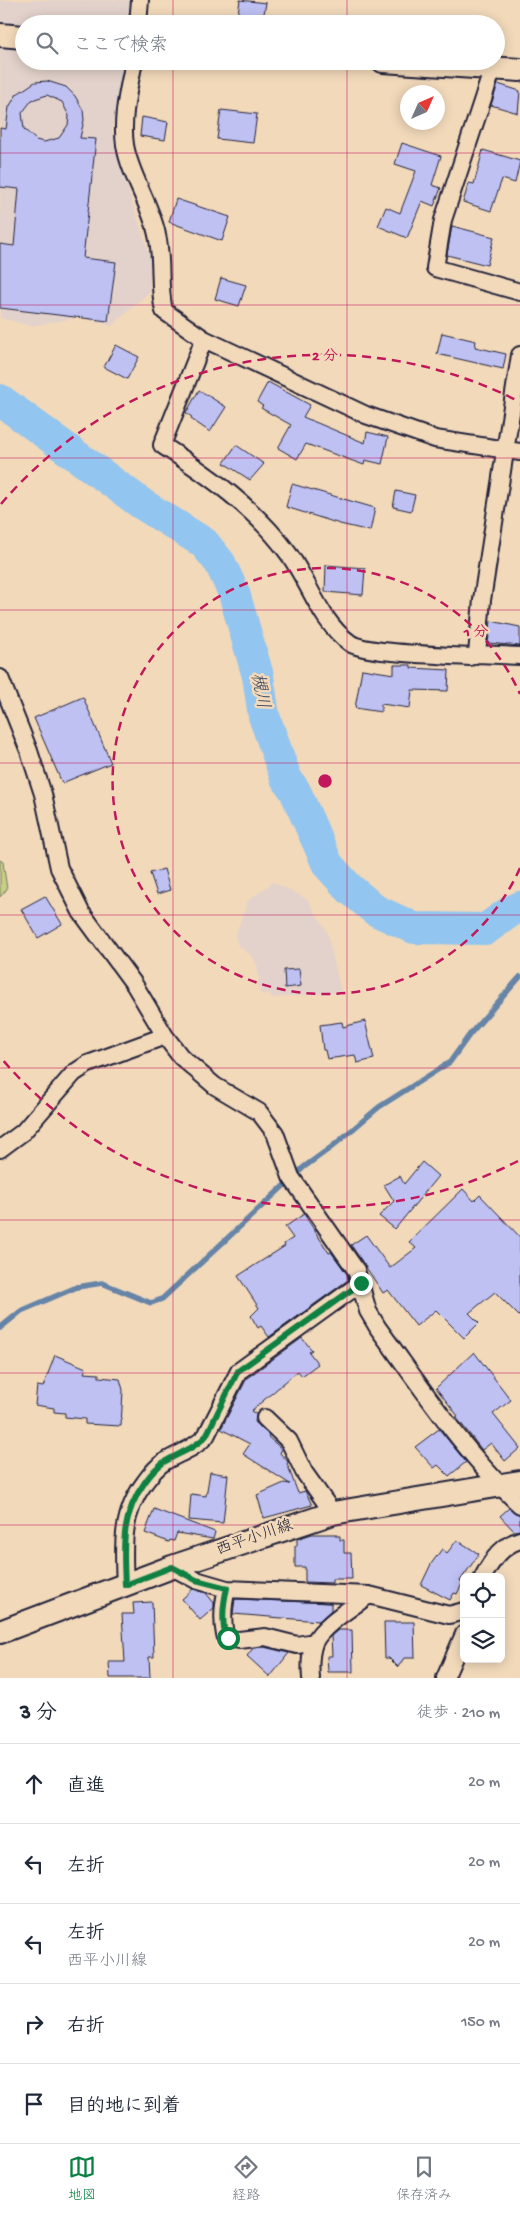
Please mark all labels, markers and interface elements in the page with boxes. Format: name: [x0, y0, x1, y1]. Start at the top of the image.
search box: [15, 15, 505, 70]
icon: search: [33, 29, 61, 57]
text: ここで検索: [73, 35, 168, 58]
north arrow: [400, 85, 445, 130]
text: 2 分: [312, 348, 338, 366]
text: 1 分: [463, 624, 488, 642]
water label: 槻川: [245, 671, 273, 711]
centre of rings: [316, 772, 334, 790]
route end: [350, 1272, 373, 1295]
street label: 西平小川線: [213, 1515, 296, 1561]
map controls: [460, 1573, 505, 1663]
button: locate: [460, 1573, 505, 1618]
button: layers: [460, 1618, 505, 1663]
route start: [217, 1627, 240, 1650]
text: 3 分: [20, 1702, 57, 1727]
text: 徒歩 · 210 m: [417, 1705, 500, 1724]
icon: ahead: [20, 1770, 48, 1798]
text: 20 m: [468, 1774, 500, 1793]
text: 直進: [67, 1776, 105, 1799]
icon: left: [20, 1850, 48, 1878]
text: 20 m: [468, 1854, 500, 1873]
text: 左折: [67, 1856, 105, 1879]
text: 左折: [67, 1923, 105, 1946]
icon: left: [20, 1930, 48, 1958]
text: 20 m: [468, 1934, 500, 1953]
text: 西平小川線: [67, 1953, 147, 1972]
icon: right: [20, 2010, 48, 2038]
text: 150 m: [461, 2014, 500, 2033]
text: 右折: [67, 2016, 105, 2039]
icon: arrive: [20, 2090, 48, 2118]
text: 目的地に到着: [67, 2096, 181, 2119]
tab: 地図: [68, 2153, 96, 2205]
tab: 経路: [232, 2153, 260, 2205]
tab: 保存済み: [396, 2153, 452, 2205]

